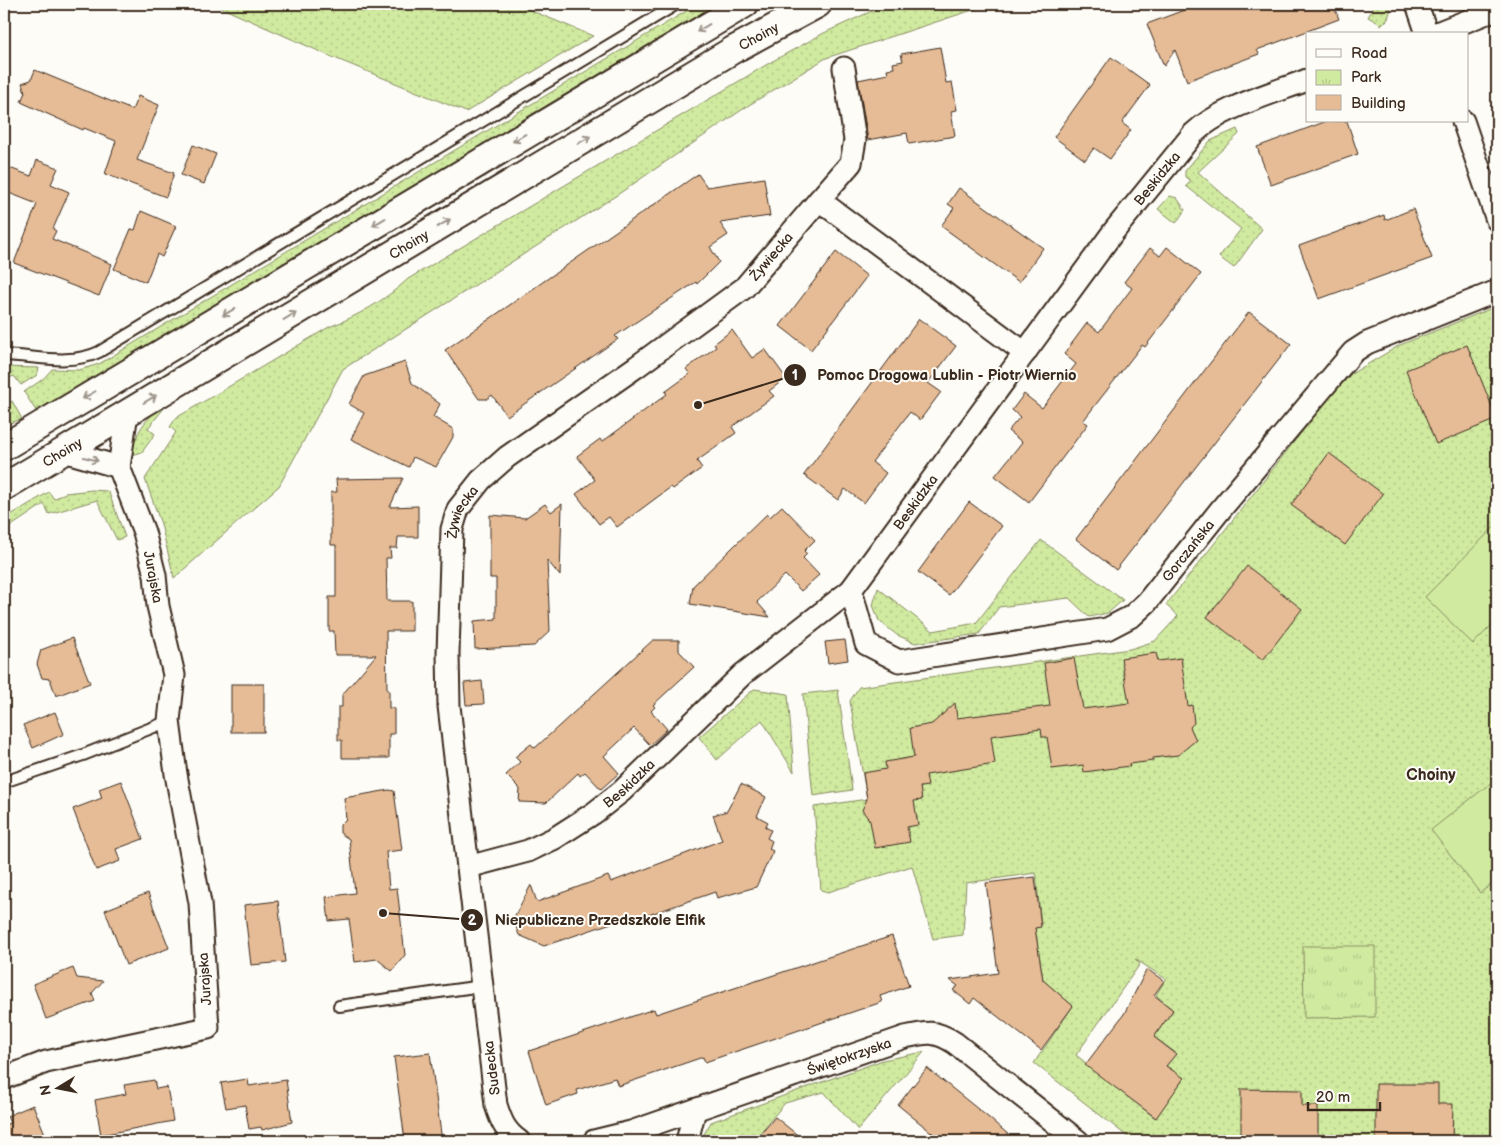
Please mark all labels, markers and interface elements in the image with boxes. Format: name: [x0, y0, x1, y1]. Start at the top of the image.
street label: Choiny: [736, 18, 782, 54]
one-way arrow: [697, 24, 711, 34]
legend: [1306, 32, 1468, 122]
text: Road: [1351, 44, 1387, 63]
text: Park: [1351, 68, 1382, 87]
text: Building: [1351, 94, 1406, 113]
one-way arrow: [512, 134, 526, 144]
one-way arrow: [576, 135, 590, 145]
street label: Beskidzka: [1130, 148, 1184, 209]
one-way arrow: [373, 217, 387, 227]
one-way arrow: [437, 218, 451, 228]
street label: Choiny: [386, 226, 432, 263]
street label: Żywiecka: [744, 229, 796, 285]
one-way arrow: [222, 307, 236, 317]
one-way arrow: [282, 310, 296, 320]
callout: Pomoc Drogowa Lublin - Piotr Wiernio: [783, 360, 1087, 390]
text: 1: [792, 366, 798, 385]
text: Pomoc Drogowa Lublin - Piotr Wiernio: [817, 366, 1077, 385]
one-way arrow: [83, 391, 97, 401]
one-way arrow: [143, 394, 157, 404]
street label: Choiny: [39, 433, 86, 470]
one-way arrow: [83, 455, 99, 464]
street label: Beskidzka: [889, 471, 941, 533]
street label: Żywiecka: [442, 482, 482, 540]
street label: Gorczańska: [1158, 516, 1218, 585]
street label: Jurajska: [140, 550, 166, 605]
street label: Beskidzka: [599, 756, 658, 811]
district label: Choiny: [1406, 766, 1456, 785]
callout: Niepubliczne Przedszkole Elfik: [459, 905, 715, 935]
text: 2: [468, 911, 477, 930]
text: Niepubliczne Przedszkole Elfik: [495, 911, 705, 930]
street label: Jurajska: [195, 952, 215, 1006]
street label: Świętokrzyska: [805, 1034, 894, 1079]
street label: Sudecka: [480, 1040, 504, 1096]
north arrow: [32, 1062, 82, 1112]
scale bar: [1308, 1080, 1381, 1112]
text: N: [36, 1084, 55, 1097]
text: 20 m: [1316, 1088, 1350, 1107]

